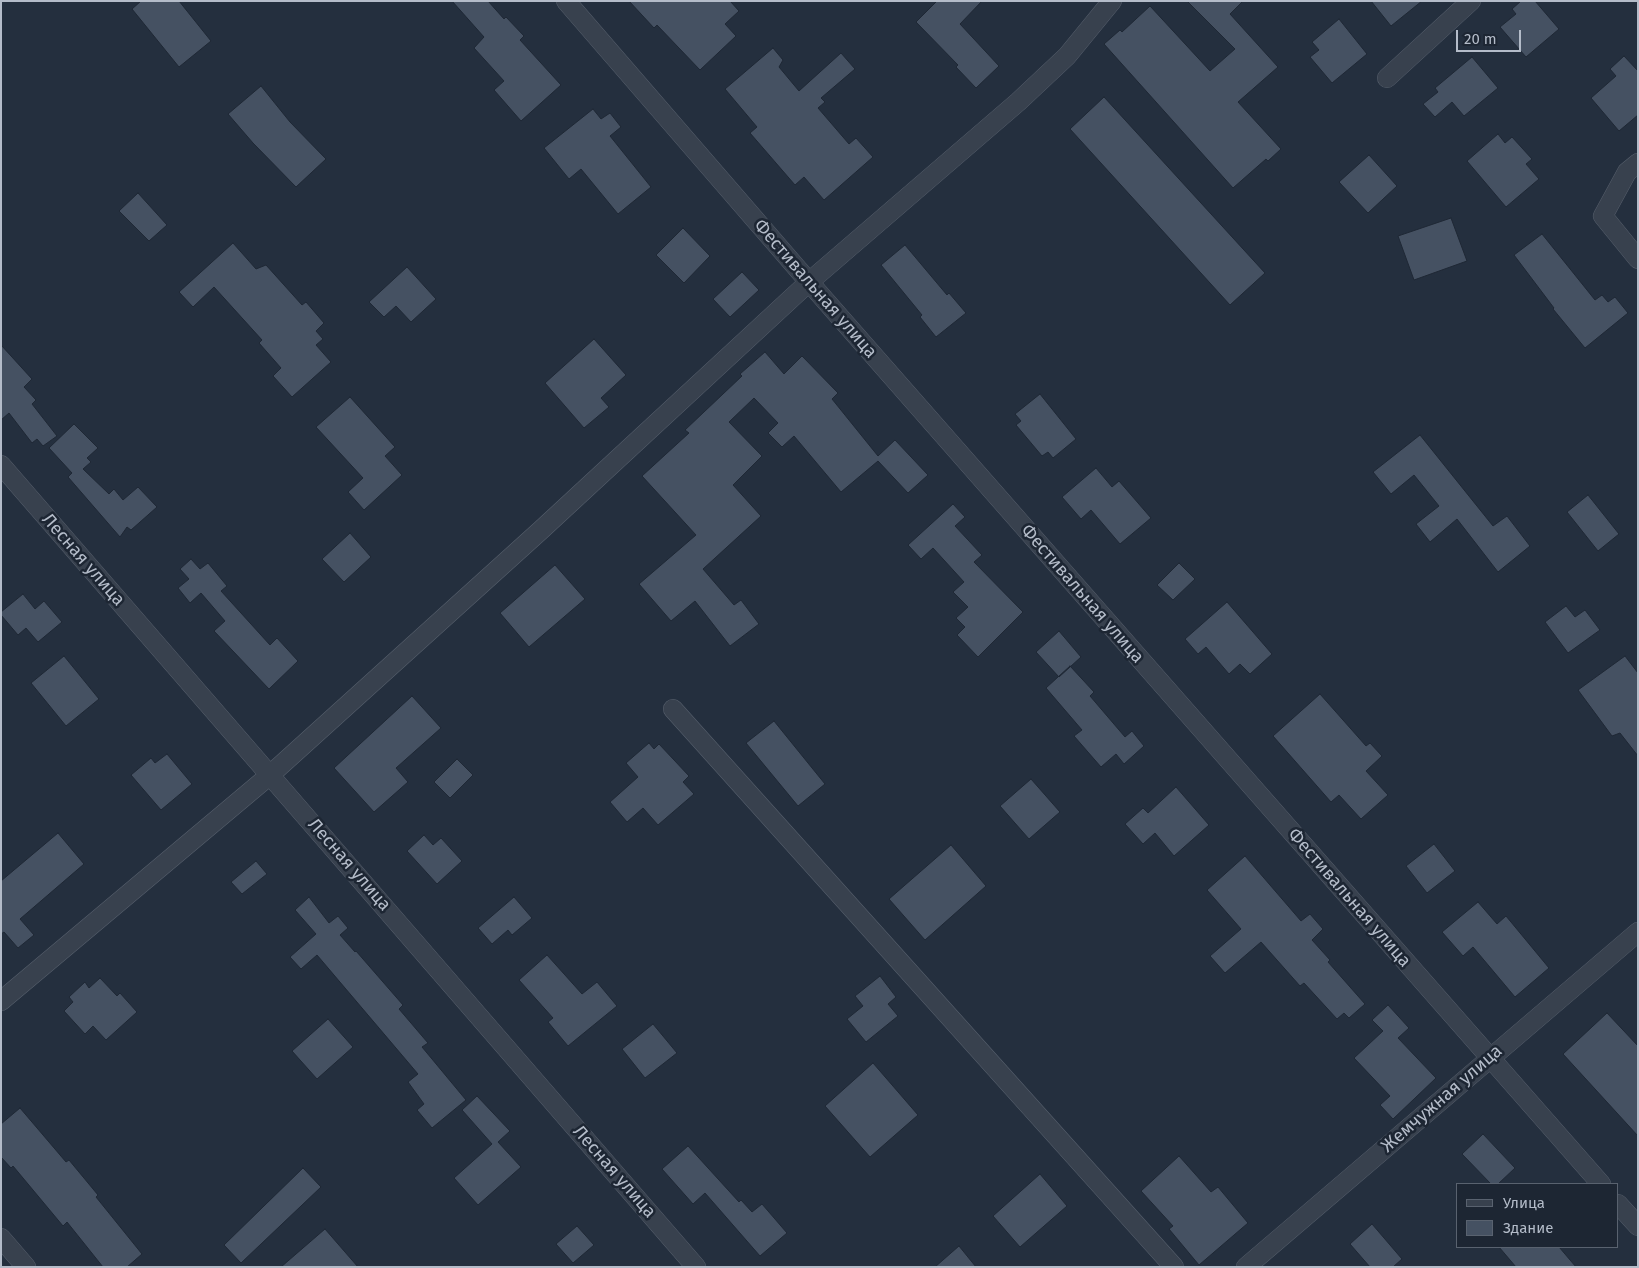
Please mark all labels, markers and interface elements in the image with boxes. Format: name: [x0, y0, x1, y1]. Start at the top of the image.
scale bar: [1459, 20, 1524, 52]
text: 20 m: [1464, 30, 1497, 48]
street label: Фестивальная улица: [749, 215, 881, 363]
street label: Лесная улица: [37, 509, 129, 611]
street label: Фестивальная улица: [1016, 520, 1148, 668]
street label: Лесная улица: [303, 814, 395, 916]
street label: Фестивальная улица: [1283, 824, 1415, 972]
street label: Жемчужная улица: [1377, 1041, 1507, 1157]
street label: Лесная улица: [568, 1121, 660, 1223]
legend: [1456, 1183, 1619, 1248]
text: Улица: [1503, 1194, 1545, 1212]
text: Здание: [1503, 1219, 1553, 1237]

